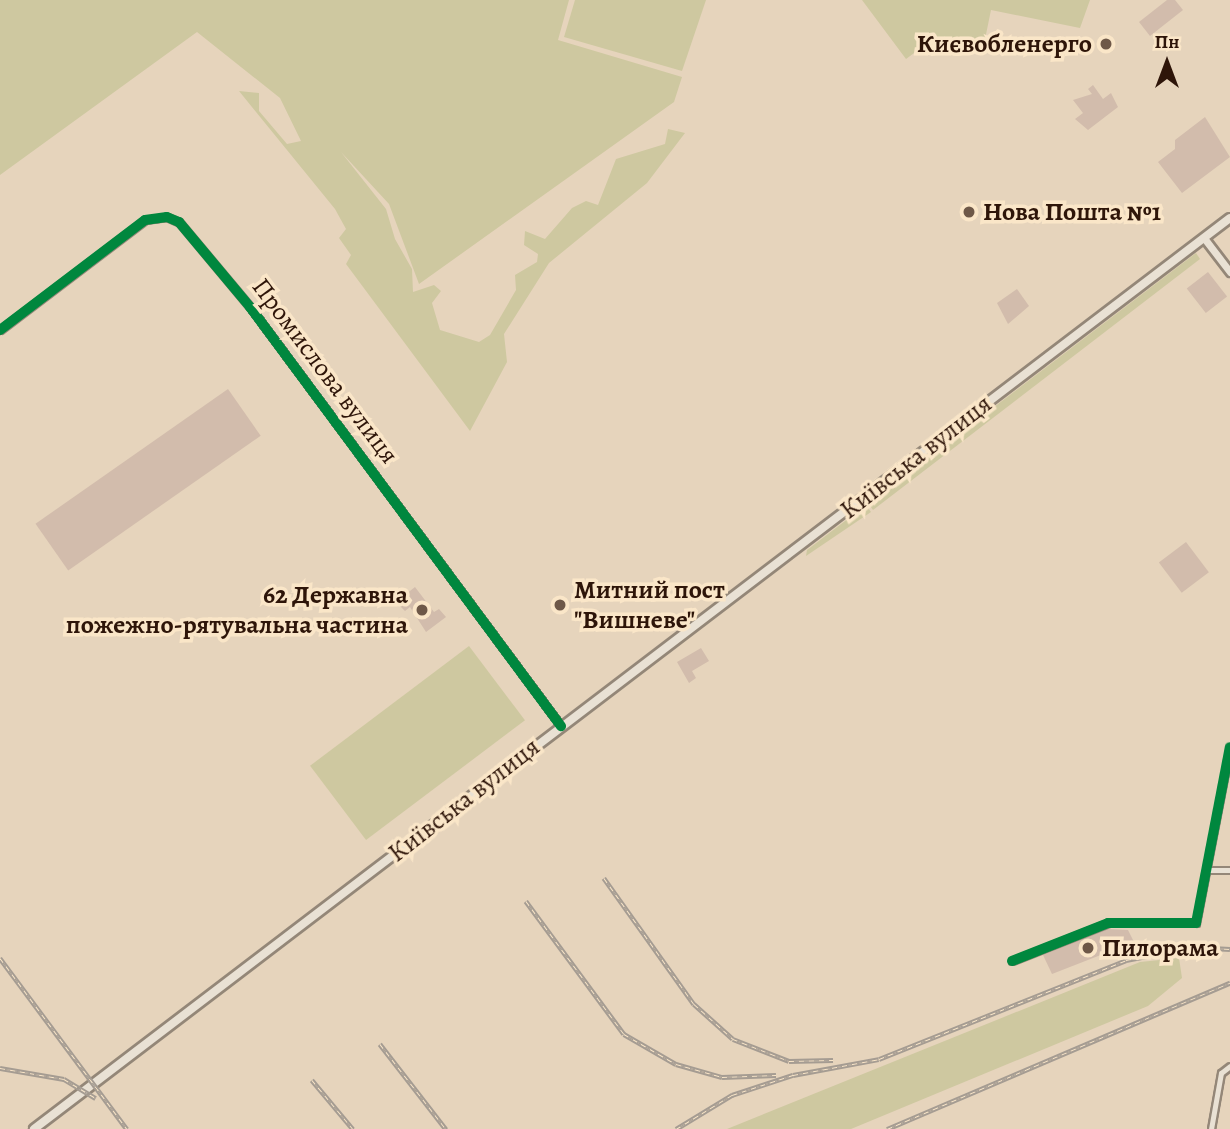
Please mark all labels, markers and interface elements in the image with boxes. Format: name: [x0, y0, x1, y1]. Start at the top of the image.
place label: Києвобленерго: [917, 28, 1092, 60]
north arrow: [1132, 28, 1202, 98]
text: Пн: [1155, 29, 1179, 55]
marker: Києвобленерго: [1098, 36, 1114, 52]
place label: Нова Пошта №1: [983, 196, 1161, 228]
marker: Нова Пошта №1: [961, 204, 977, 220]
street label: Промислова вулиця: [245, 272, 405, 470]
street label: Київська вулиця: [834, 388, 998, 526]
place label: Митний пост "Вишневе": [574, 574, 725, 636]
place label: 62 Державна пожежно-рятувальна частина: [66, 579, 408, 640]
marker: Митний пост "Вишневе": [552, 597, 568, 613]
marker: 62 Державна пожежно-рятувальна частина: [414, 602, 430, 618]
street label: Київська вулиця: [382, 731, 546, 869]
place label: Пилорама: [1102, 932, 1219, 964]
marker: Пилорама: [1080, 940, 1096, 956]

